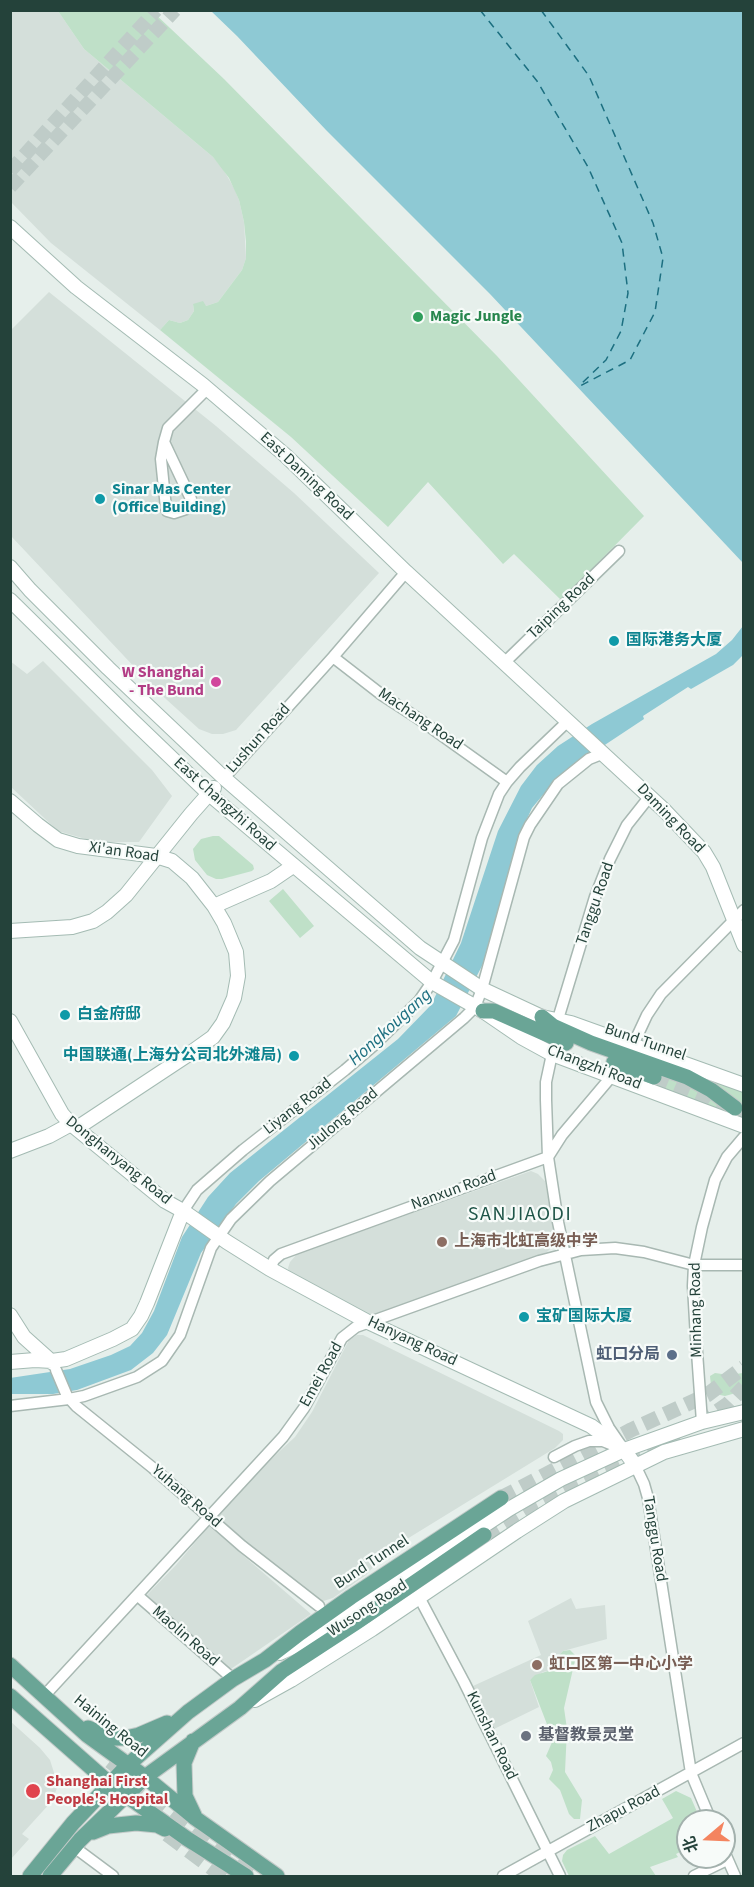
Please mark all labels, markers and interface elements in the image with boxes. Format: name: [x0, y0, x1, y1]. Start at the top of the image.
place label: Magic Jungle: [430, 307, 522, 327]
marker: Magic Jungle: [411, 310, 425, 324]
street label: East Daming Road: [255, 429, 357, 525]
place label: Sinar Mas Center (Office Building): [112, 480, 231, 518]
marker: Sinar Mas Center (Office Building): [93, 492, 107, 506]
street label: Taiping Road: [524, 570, 600, 644]
place label: 国际港务大厦: [626, 631, 722, 651]
marker: 国际港务大厦: [607, 634, 621, 648]
place label: W Shanghai - The Bund: [122, 663, 204, 701]
marker: W Shanghai - The Bund: [209, 675, 223, 689]
street label: Machang Road: [374, 685, 466, 755]
street label: Lushun Road: [223, 700, 295, 778]
street label: East Changzhi Road: [169, 754, 279, 856]
street label: Daming Road: [632, 780, 708, 858]
street label: Xi'an Road: [88, 839, 160, 867]
street label: Tanggu Road: [573, 860, 619, 948]
water label: Hongkougang: [345, 985, 437, 1071]
place label: 白金府邸: [77, 1005, 141, 1025]
marker: 白金府邸: [58, 1008, 72, 1022]
street label: Bund Tunnel: [602, 1020, 688, 1066]
street label: Changzhi Road: [544, 1041, 644, 1095]
place label: 中国联通(上海分公司北外滩局): [63, 1046, 282, 1066]
marker: 中国联通(上海分公司北外滩局): [287, 1049, 301, 1063]
street label: Liyang Road: [260, 1074, 336, 1140]
street label: Jiulong Road: [303, 1085, 383, 1155]
street label: Donghanyang Road: [61, 1113, 175, 1209]
street label: Nanxun Road: [409, 1167, 499, 1215]
district label: SANJIAODI: [468, 1204, 572, 1228]
place label: 上海市北虹高级中学: [454, 1232, 598, 1252]
marker: 上海市北虹高级中学: [435, 1235, 449, 1249]
street label: Minhang Road: [687, 1262, 707, 1358]
place label: 宝矿国际大厦: [536, 1307, 632, 1327]
marker: 宝矿国际大厦: [517, 1310, 531, 1324]
street label: Hanyang Road: [364, 1313, 460, 1371]
street label: Emei Road: [296, 1339, 348, 1411]
place label: 虹口分局: [596, 1345, 660, 1365]
marker: 虹口分局: [665, 1348, 679, 1362]
street label: Yuhang Road: [147, 1461, 225, 1533]
street label: Tanggu Road: [638, 1495, 670, 1583]
street label: Bund Tunnel: [331, 1532, 413, 1594]
street label: Wusong Road: [325, 1576, 411, 1642]
street label: Maolin Road: [148, 1603, 222, 1671]
place label: 虹口区第一中心小学: [549, 1655, 693, 1675]
marker: 虹口区第一中心小学: [530, 1658, 544, 1672]
street label: Kunshan Road: [461, 1689, 521, 1783]
street label: Haining Road: [69, 1691, 151, 1763]
place label: 基督教景灵堂: [538, 1726, 634, 1746]
marker: 基督教景灵堂: [519, 1729, 533, 1743]
place label: Shanghai First People's Hospital: [46, 1772, 168, 1810]
marker: Shanghai First People's Hospital: [24, 1782, 42, 1800]
street label: Zhapu Road: [584, 1783, 664, 1837]
north arrow: [676, 1809, 736, 1869]
text: 北: [678, 1833, 704, 1855]

